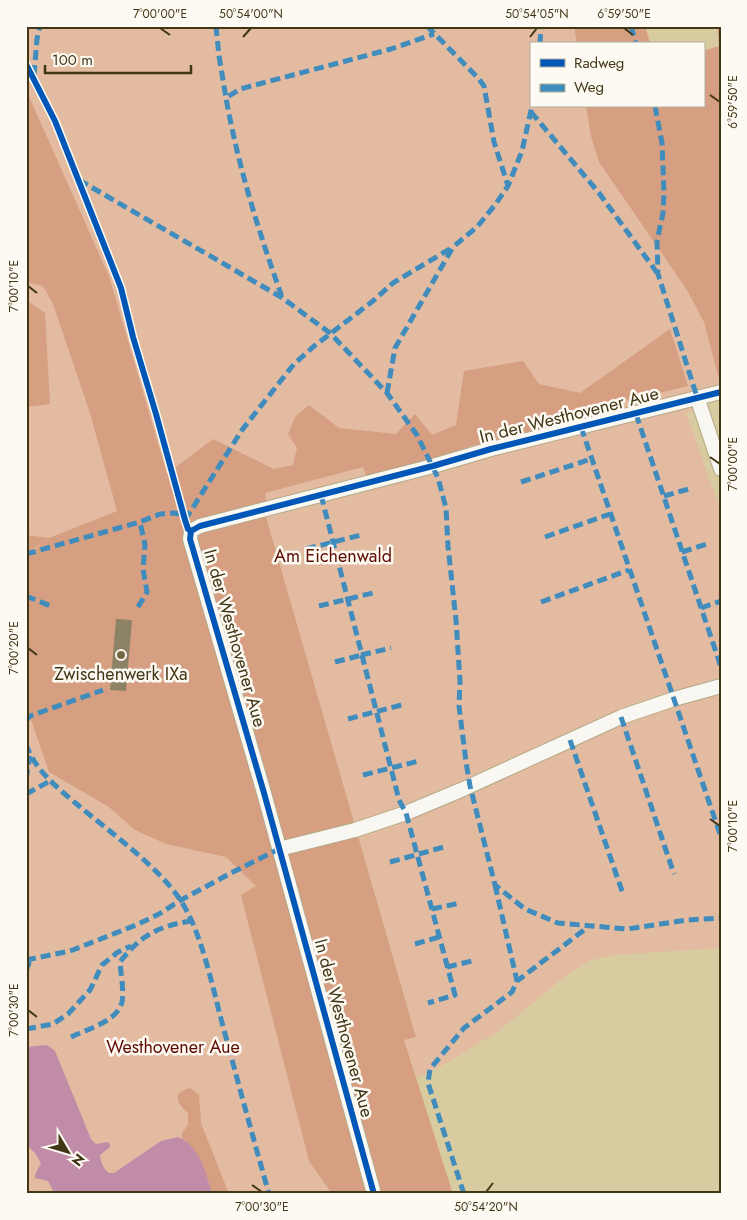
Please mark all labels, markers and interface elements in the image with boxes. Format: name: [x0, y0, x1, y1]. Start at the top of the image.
text: 7°00'00"E: [133, 5, 187, 23]
text: 50°54'00"N: [219, 5, 283, 23]
text: 50°54'05"N: [505, 5, 569, 23]
text: 6°59'50"E: [597, 5, 651, 23]
scale bar: [45, 42, 191, 74]
legend: [530, 42, 704, 108]
text: 100 m: [52, 49, 93, 71]
text: Radweg: [574, 52, 624, 74]
text: 6°59'50"E: [724, 75, 742, 129]
text: Weg: [574, 76, 604, 98]
text: 7°00'10"E: [5, 260, 23, 312]
street label: In der Westhovener Aue: [477, 380, 661, 450]
text: 7°00'00"E: [724, 437, 742, 491]
park label: Am Eichenwald: [274, 543, 392, 569]
street label: In der Westhovener Aue: [197, 546, 273, 730]
text: 7°00'20"E: [5, 621, 23, 675]
marker: Zwischenwerk IXa: [115, 649, 127, 661]
place label: Zwischenwerk IXa: [54, 661, 188, 687]
text: 7°00'10"E: [724, 800, 742, 852]
street label: In der Westhovener Aue: [308, 936, 380, 1120]
text: 7°00'30"E: [5, 983, 23, 1037]
park label: Westhovener Aue: [106, 1034, 240, 1060]
north arrow: [42, 1128, 92, 1178]
text: N: [67, 1149, 90, 1171]
text: 7°00'30"E: [235, 1198, 289, 1216]
text: 50°54'20"N: [454, 1198, 518, 1216]

